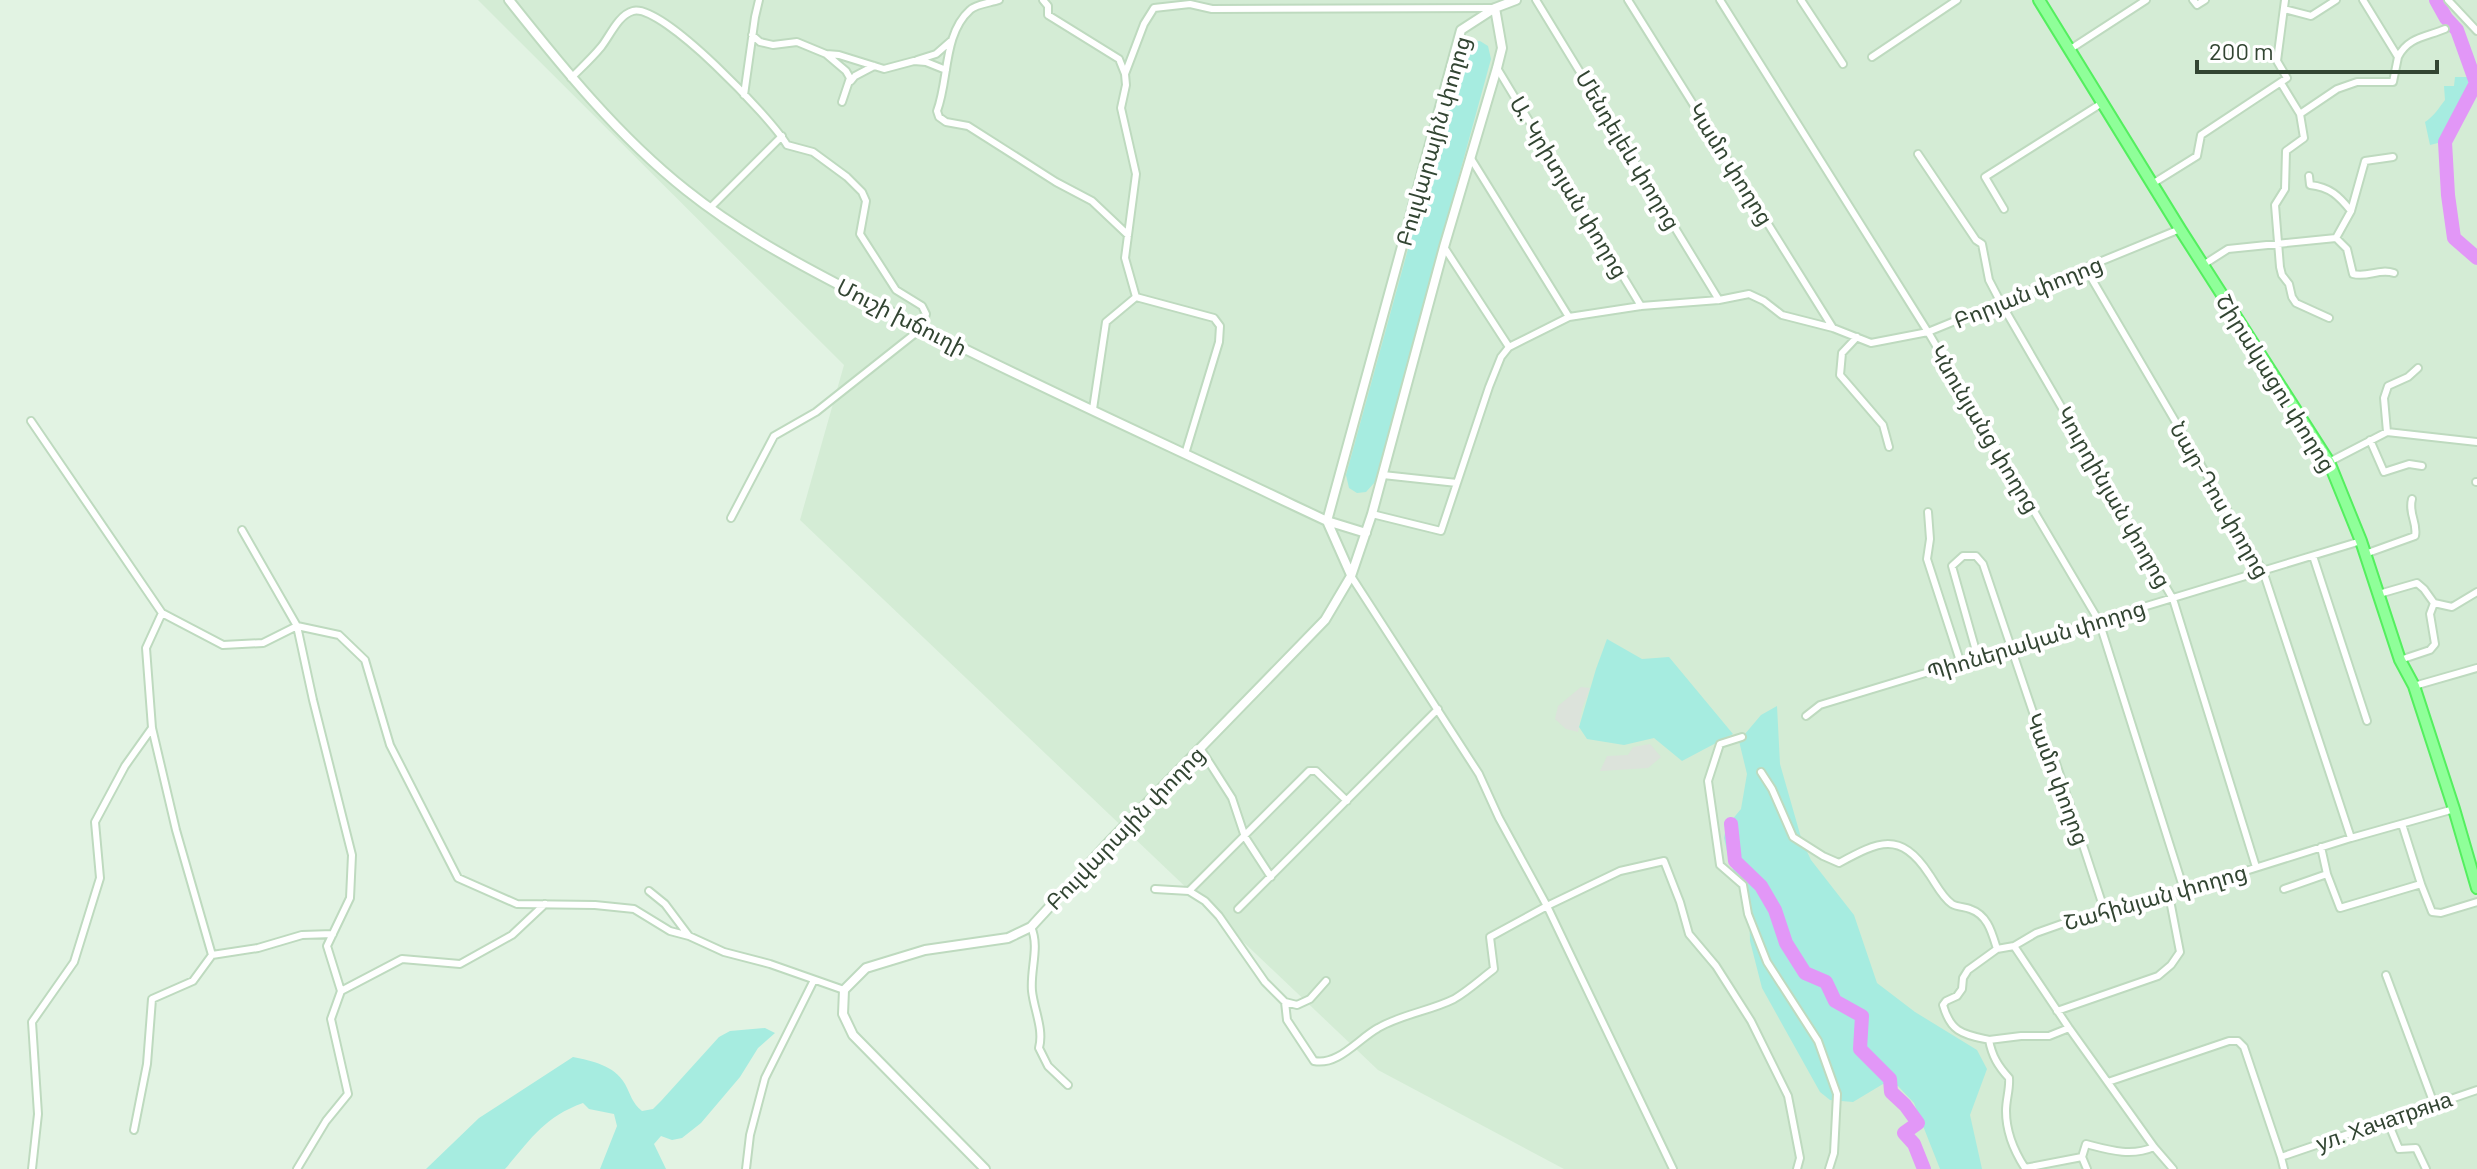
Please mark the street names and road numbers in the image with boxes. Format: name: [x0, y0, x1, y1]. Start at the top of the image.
street label: Բուլվարային փողոց: [1390, 33, 1475, 249]
street label: Մենդելեև փողոց: [1570, 65, 1687, 234]
street label: Ա. Կրիտյան փողոց: [1504, 91, 1634, 283]
street label: Կամո փողոց: [1683, 98, 1780, 230]
street label: Բորյան փողոց: [1950, 249, 2106, 334]
street label: Մուշի խճուղի: [832, 272, 972, 361]
street label: Շիրակացու փողոց: [2211, 289, 2342, 477]
street label: Կնունյանց փողոց: [1925, 340, 2046, 518]
street label: Կուրղինյան փողոց: [2052, 401, 2177, 592]
street label: Նար-Դոս փողոց: [2165, 417, 2276, 583]
street label: Պիոներական փողոց: [1923, 593, 2148, 686]
street label: Կամո փողոց: [2021, 709, 2096, 849]
street label: Բուլվարային փողոց: [1040, 740, 1210, 915]
street label: Շահինյան փողոց: [2060, 857, 2250, 936]
street label: ул. Хачатряна: [2312, 1084, 2456, 1156]

